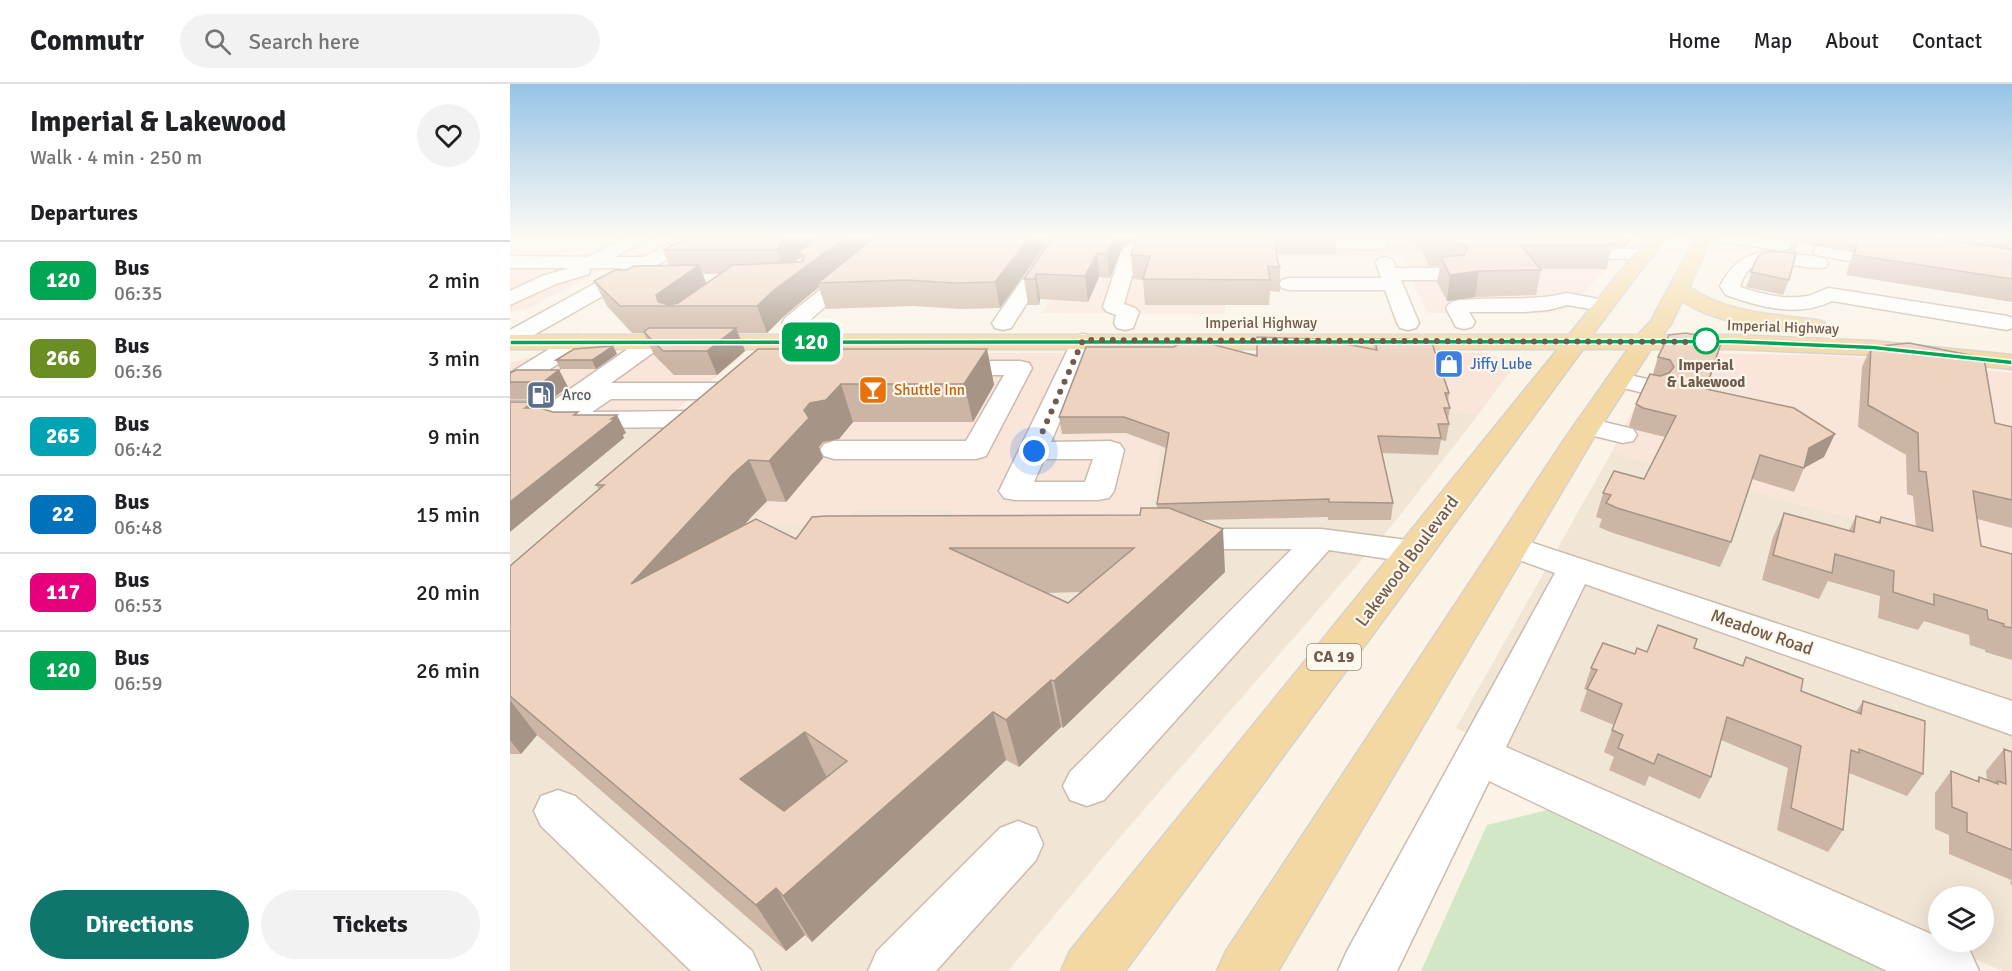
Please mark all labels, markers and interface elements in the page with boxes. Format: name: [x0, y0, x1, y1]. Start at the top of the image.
search box: [180, 14, 600, 68]
text: Commutr: [30, 24, 144, 58]
icon: search: [201, 25, 234, 58]
text: Search here: [249, 28, 360, 55]
text: Home: [1668, 28, 1721, 54]
text: Map: [1754, 28, 1792, 54]
text: About: [1825, 28, 1879, 54]
text: Contact: [1912, 28, 1982, 54]
button: heart: [417, 104, 480, 167]
text: Imperial & Lakewood: [30, 105, 286, 139]
text: Walk · 4 min · 250 m: [30, 145, 202, 170]
text: Departures: [30, 199, 138, 226]
text: Bus: [114, 254, 149, 281]
text: 120: [46, 267, 80, 293]
text: 2 min: [428, 267, 480, 294]
text: 06:35: [114, 281, 163, 306]
street label: Imperial Highway: [1205, 314, 1317, 332]
street label: Imperial Highway: [1727, 316, 1839, 338]
line badge: 120: [776, 322, 846, 362]
marker: Imperial & Lakewood: [1693, 328, 1719, 354]
text: 120: [794, 329, 828, 355]
text: Bus: [114, 332, 149, 359]
text: 266: [46, 345, 80, 371]
text: 3 min: [428, 345, 480, 372]
shop icon: Jiffy Lube: [1433, 348, 1465, 380]
place label: Jiffy Lube: [1470, 355, 1532, 373]
place label: Imperial & Lakewood: [1667, 356, 1745, 391]
text: 06:36: [114, 359, 163, 384]
bar icon: Shuttle Inn: [857, 374, 889, 406]
fuel station icon: Arco: [525, 379, 557, 411]
place label: Shuttle Inn: [894, 381, 965, 399]
place label: Arco: [562, 386, 591, 404]
text: Bus: [114, 410, 149, 437]
text: 265: [46, 423, 80, 449]
text: 9 min: [428, 423, 480, 450]
your location: [1019, 436, 1049, 466]
text: 06:42: [114, 437, 163, 462]
text: Bus: [114, 488, 149, 515]
street label: Lakewood Boulevard: [1351, 491, 1463, 631]
text: 22: [52, 501, 74, 527]
text: 15 min: [416, 501, 480, 528]
text: 06:48: [114, 515, 163, 540]
text: Bus: [114, 566, 149, 593]
text: 117: [46, 579, 80, 605]
text: 20 min: [416, 579, 480, 606]
text: 06:53: [114, 593, 163, 618]
street label: Meadow Road: [1708, 604, 1816, 660]
text: Bus: [114, 644, 149, 671]
road number: CA 19: [1307, 644, 1361, 670]
text: 120: [46, 657, 80, 683]
text: 26 min: [416, 657, 480, 684]
text: 06:59: [114, 671, 163, 696]
map controls: [1928, 886, 1994, 952]
button: layers: [1928, 886, 1994, 952]
button: Directions: [30, 890, 249, 959]
button: Tickets: [261, 890, 480, 959]

